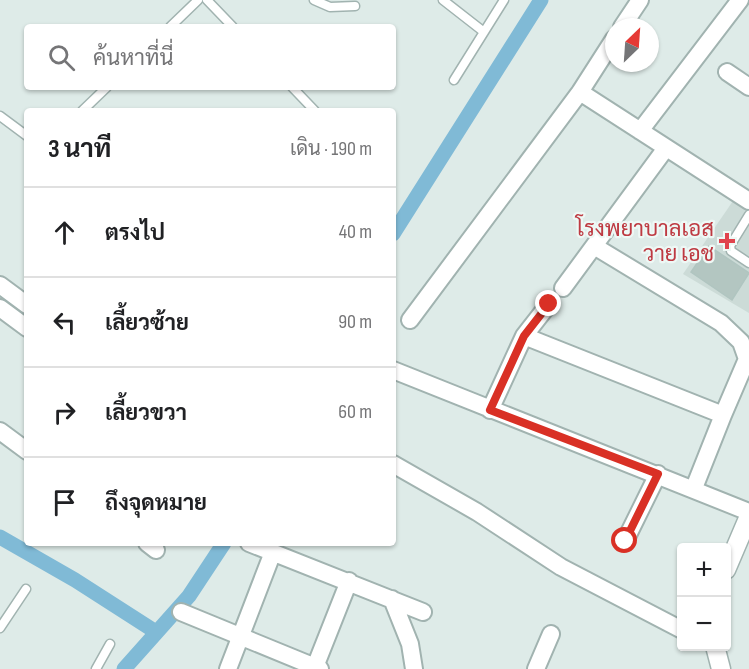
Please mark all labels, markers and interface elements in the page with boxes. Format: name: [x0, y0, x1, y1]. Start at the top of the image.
north arrow: [605, 18, 659, 72]
search box: [24, 24, 396, 90]
icon: search: [45, 41, 78, 74]
text: ค้นหาที่นี่: [93, 45, 173, 72]
text: 3 นาที: [48, 134, 112, 165]
text: เดิน · 190 m: [290, 137, 372, 161]
place label: โรงพยาบาลเอส วาย เอช: [575, 214, 714, 268]
icon: ahead: [48, 216, 81, 249]
text: ตรงไป: [105, 220, 165, 247]
text: 40 m: [339, 220, 372, 244]
marker: โรงพยาบาลเอส วาย เอช: [718, 232, 736, 250]
route end: [535, 290, 561, 316]
icon: left: [48, 306, 81, 339]
text: เลี้ยวซ้าย: [105, 310, 189, 337]
text: 90 m: [338, 310, 372, 334]
icon: right: [48, 396, 81, 429]
text: เลี้ยวขวา: [105, 400, 187, 427]
text: 60 m: [338, 400, 372, 424]
icon: arrive: [48, 486, 81, 519]
text: ถึงจุดหมาย: [105, 490, 207, 517]
route start: [611, 527, 637, 553]
map controls: [677, 543, 731, 651]
button: +: [677, 543, 731, 597]
button: −: [677, 597, 731, 651]

